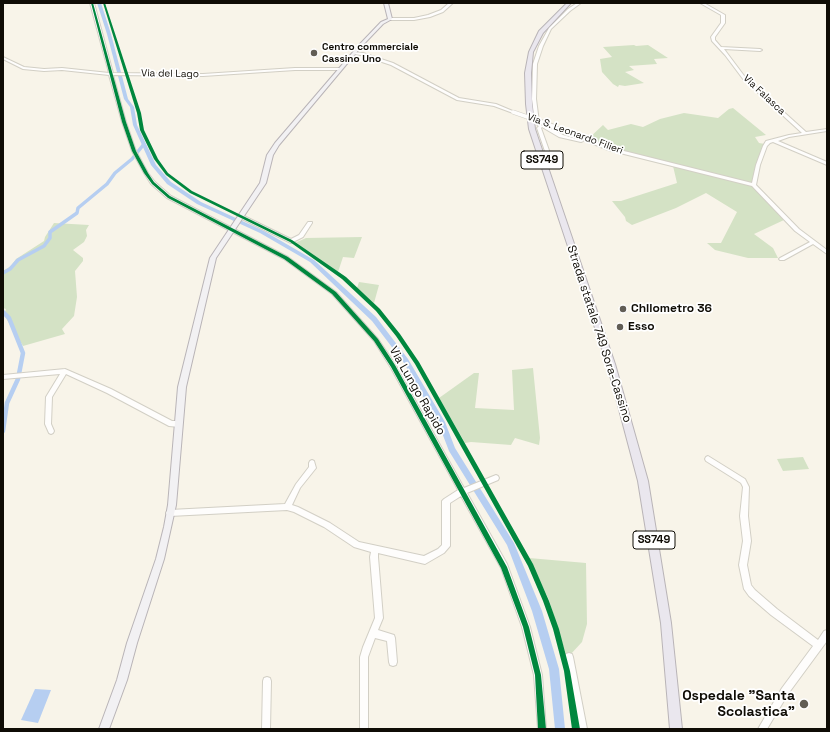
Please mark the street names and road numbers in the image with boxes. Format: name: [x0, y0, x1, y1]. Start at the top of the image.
street label: Via del Lago: [141, 67, 199, 81]
street label: Via Falasca: [740, 72, 788, 118]
street label: Via S. Leonardo Filieri: [525, 111, 625, 157]
road number: SS749: [521, 151, 563, 169]
street label: Strada statale 749 Sora-Cassino: [563, 244, 635, 424]
street label: Via Lungo Rapido: [386, 344, 448, 438]
road number: SS749: [633, 531, 675, 549]

